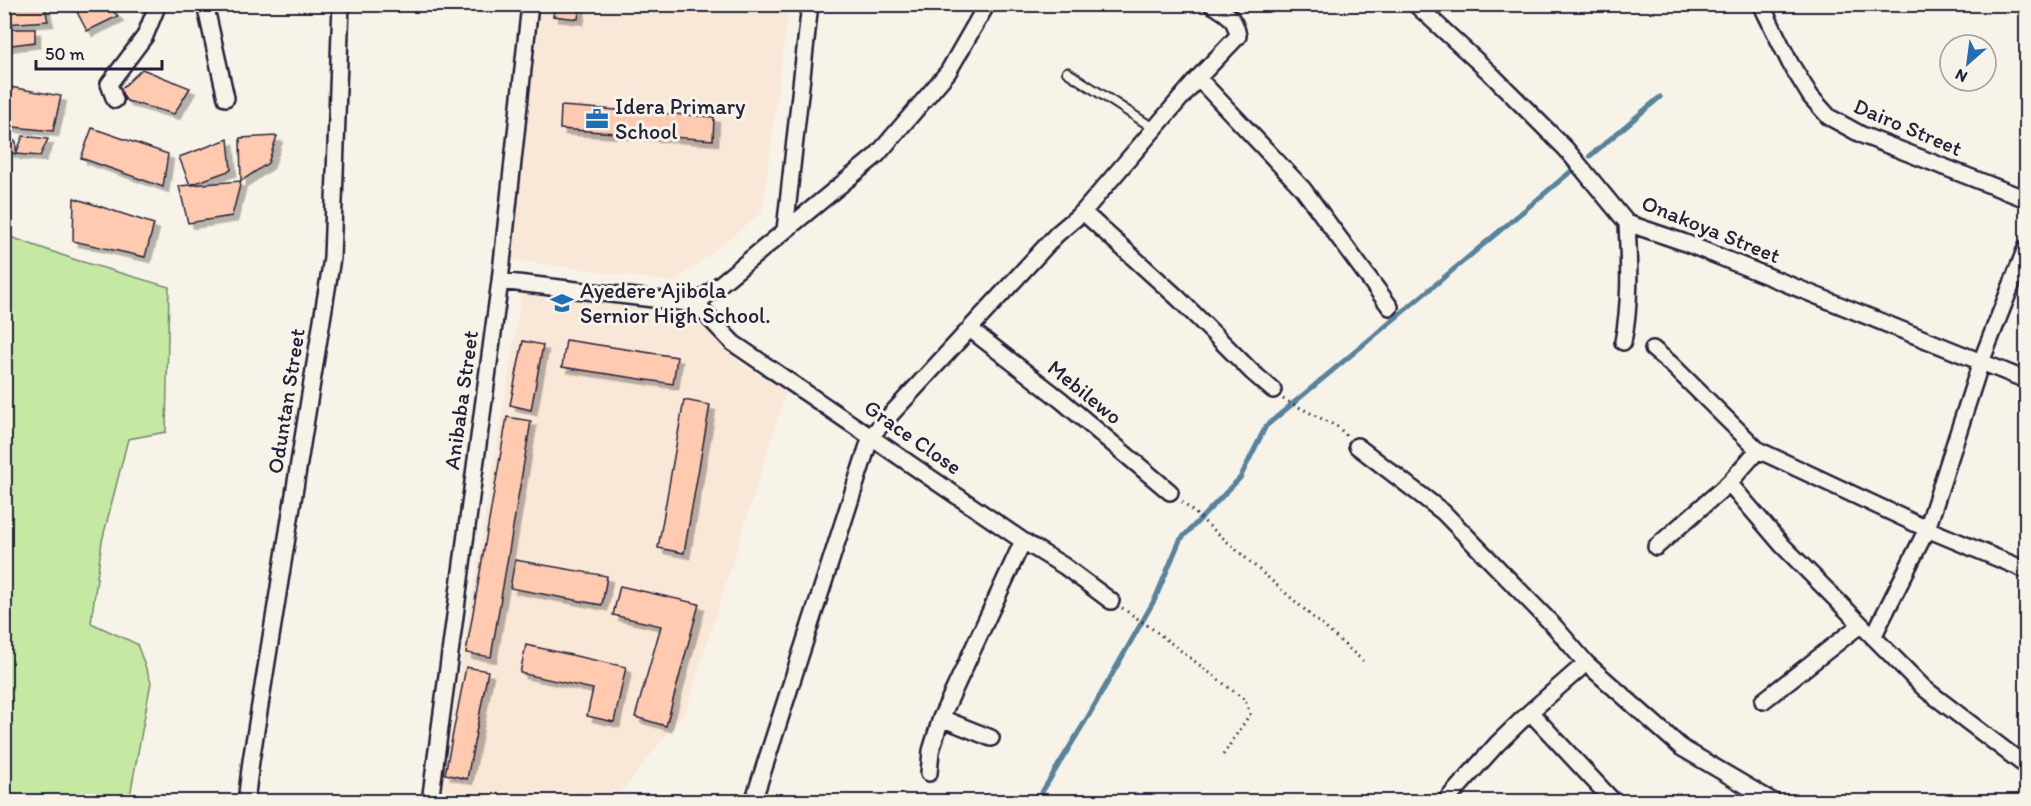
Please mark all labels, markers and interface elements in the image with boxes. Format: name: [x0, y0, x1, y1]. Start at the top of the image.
scale bar: [36, 33, 162, 71]
north arrow: [1938, 33, 1998, 93]
text: 50 m: [45, 43, 85, 65]
text: N: [1952, 65, 1970, 87]
street label: Dairo Street: [1850, 92, 1966, 162]
place label: Idera Primary School: [615, 93, 746, 145]
office icon: Idera Primary School: [584, 106, 610, 132]
street label: Onakoya Street: [1638, 189, 1784, 269]
place label: Ayedere Ajibola Sernior High School.: [580, 277, 771, 329]
school or university icon: Ayedere Ajibola Sernior High School.: [549, 290, 575, 316]
street label: Oduntan Street: [261, 326, 311, 476]
street label: Anibaba Street: [438, 329, 484, 471]
street label: Mebilewo: [1042, 354, 1128, 430]
street label: Grace Close: [859, 394, 967, 480]

